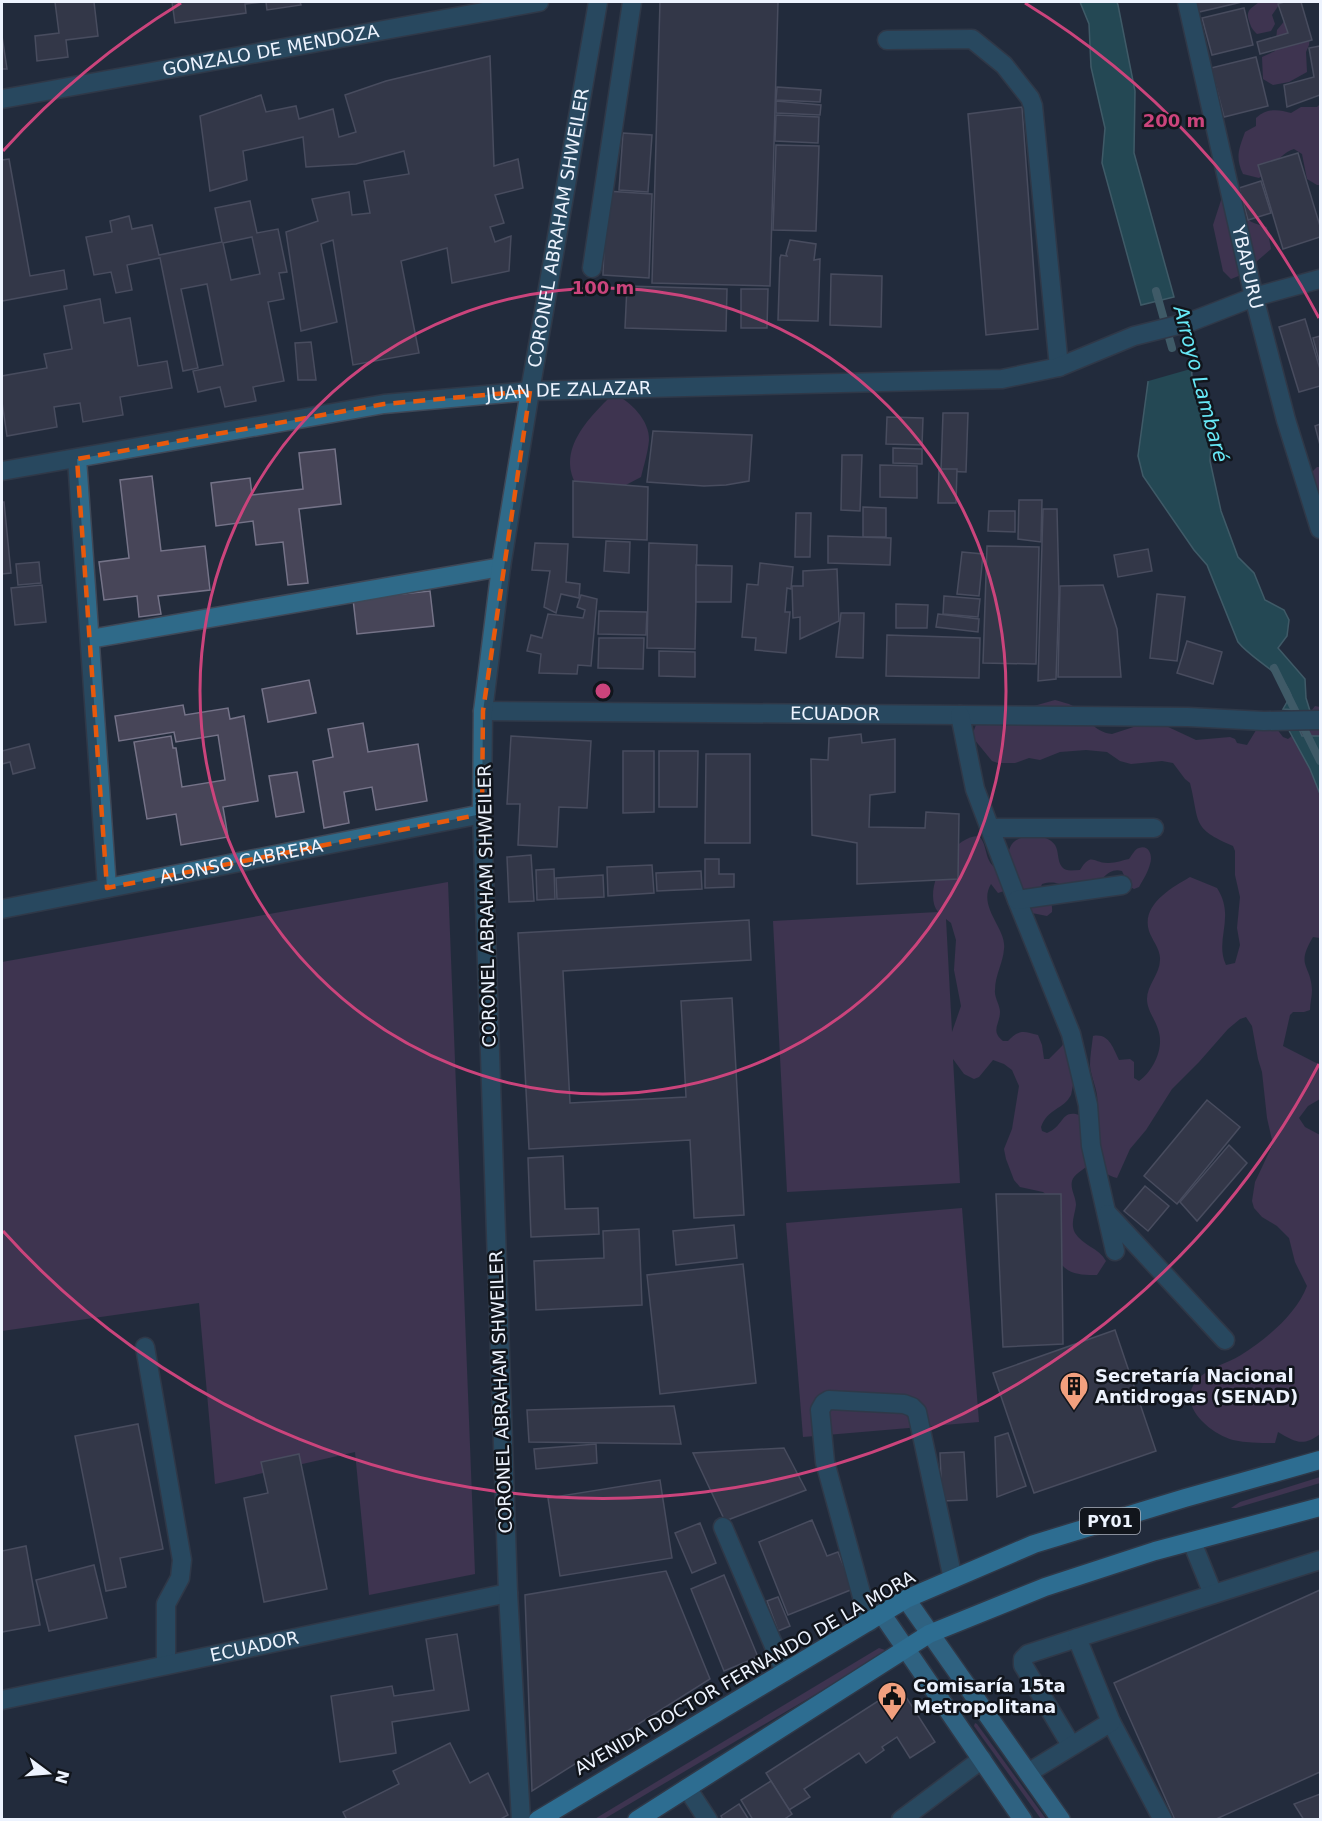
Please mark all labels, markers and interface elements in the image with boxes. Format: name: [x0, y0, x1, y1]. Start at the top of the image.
street label: GONZALO DE MENDOZA: [161, 20, 381, 80]
street label: CORONEL ABRAHAM SHWEILER: [523, 86, 593, 369]
text: 200 m: [1143, 110, 1205, 131]
street label: YBAPURU: [1228, 222, 1268, 311]
text: 100 m: [572, 277, 634, 298]
water label: Arroyo Lambaré: [1168, 301, 1233, 465]
street label: JUAN DE ZALAZAR: [484, 377, 652, 405]
centre of rings: [593, 681, 613, 701]
street label: ECUADOR: [790, 703, 880, 724]
street label: CORONEL ABRAHAM SHWEILER: [474, 764, 499, 1048]
street label: ALONSO CABRERA: [158, 835, 325, 888]
street label: CORONEL ABRAHAM SHWEILER: [485, 1250, 516, 1534]
place label: Secretaría Nacional Antidrogas (SENAD): [1095, 1365, 1298, 1407]
building icon: Secretaría Nacional Antidrogas (SENAD): [1058, 1370, 1090, 1412]
road number: PY01: [1080, 1508, 1140, 1534]
street label: AVENIDA DOCTOR FERNANDO DE LA MORA: [571, 1566, 919, 1779]
street label: ECUADOR: [208, 1627, 301, 1666]
place label: Comisaría 15ta Metropolitana: [913, 1675, 1066, 1717]
public building icon: Comisaría 15ta Metropolitana: [876, 1680, 908, 1722]
north arrow: [18, 1743, 78, 1803]
text: N: [51, 1768, 73, 1786]

